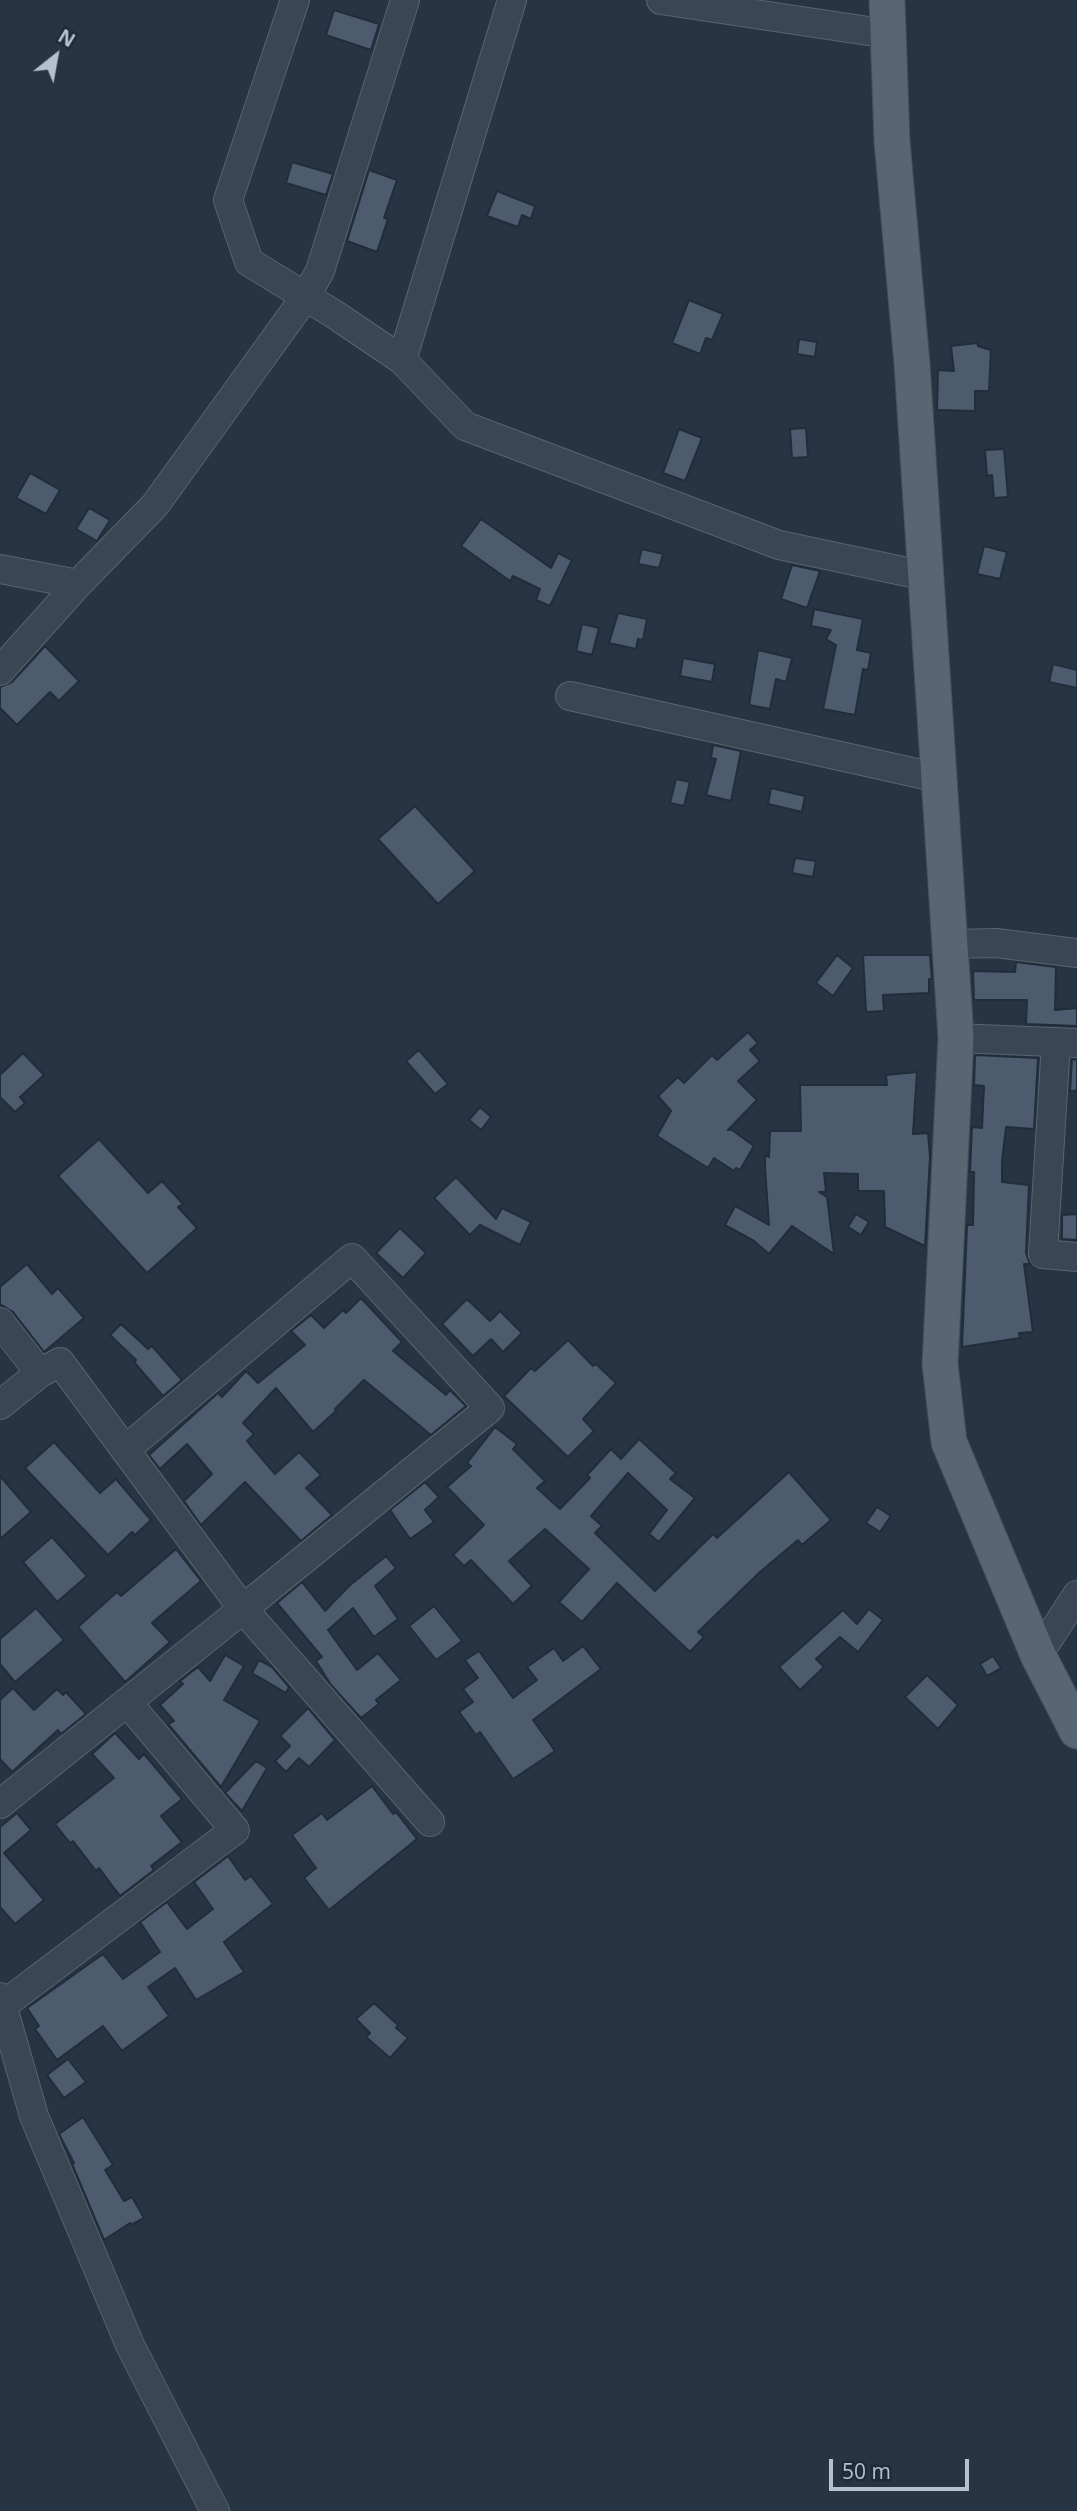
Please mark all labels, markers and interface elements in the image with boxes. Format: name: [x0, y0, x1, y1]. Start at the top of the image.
north arrow: [21, 21, 91, 91]
text: N: [53, 23, 80, 53]
scale bar: [832, 2444, 972, 2488]
text: 50 m: [842, 2457, 891, 2485]

